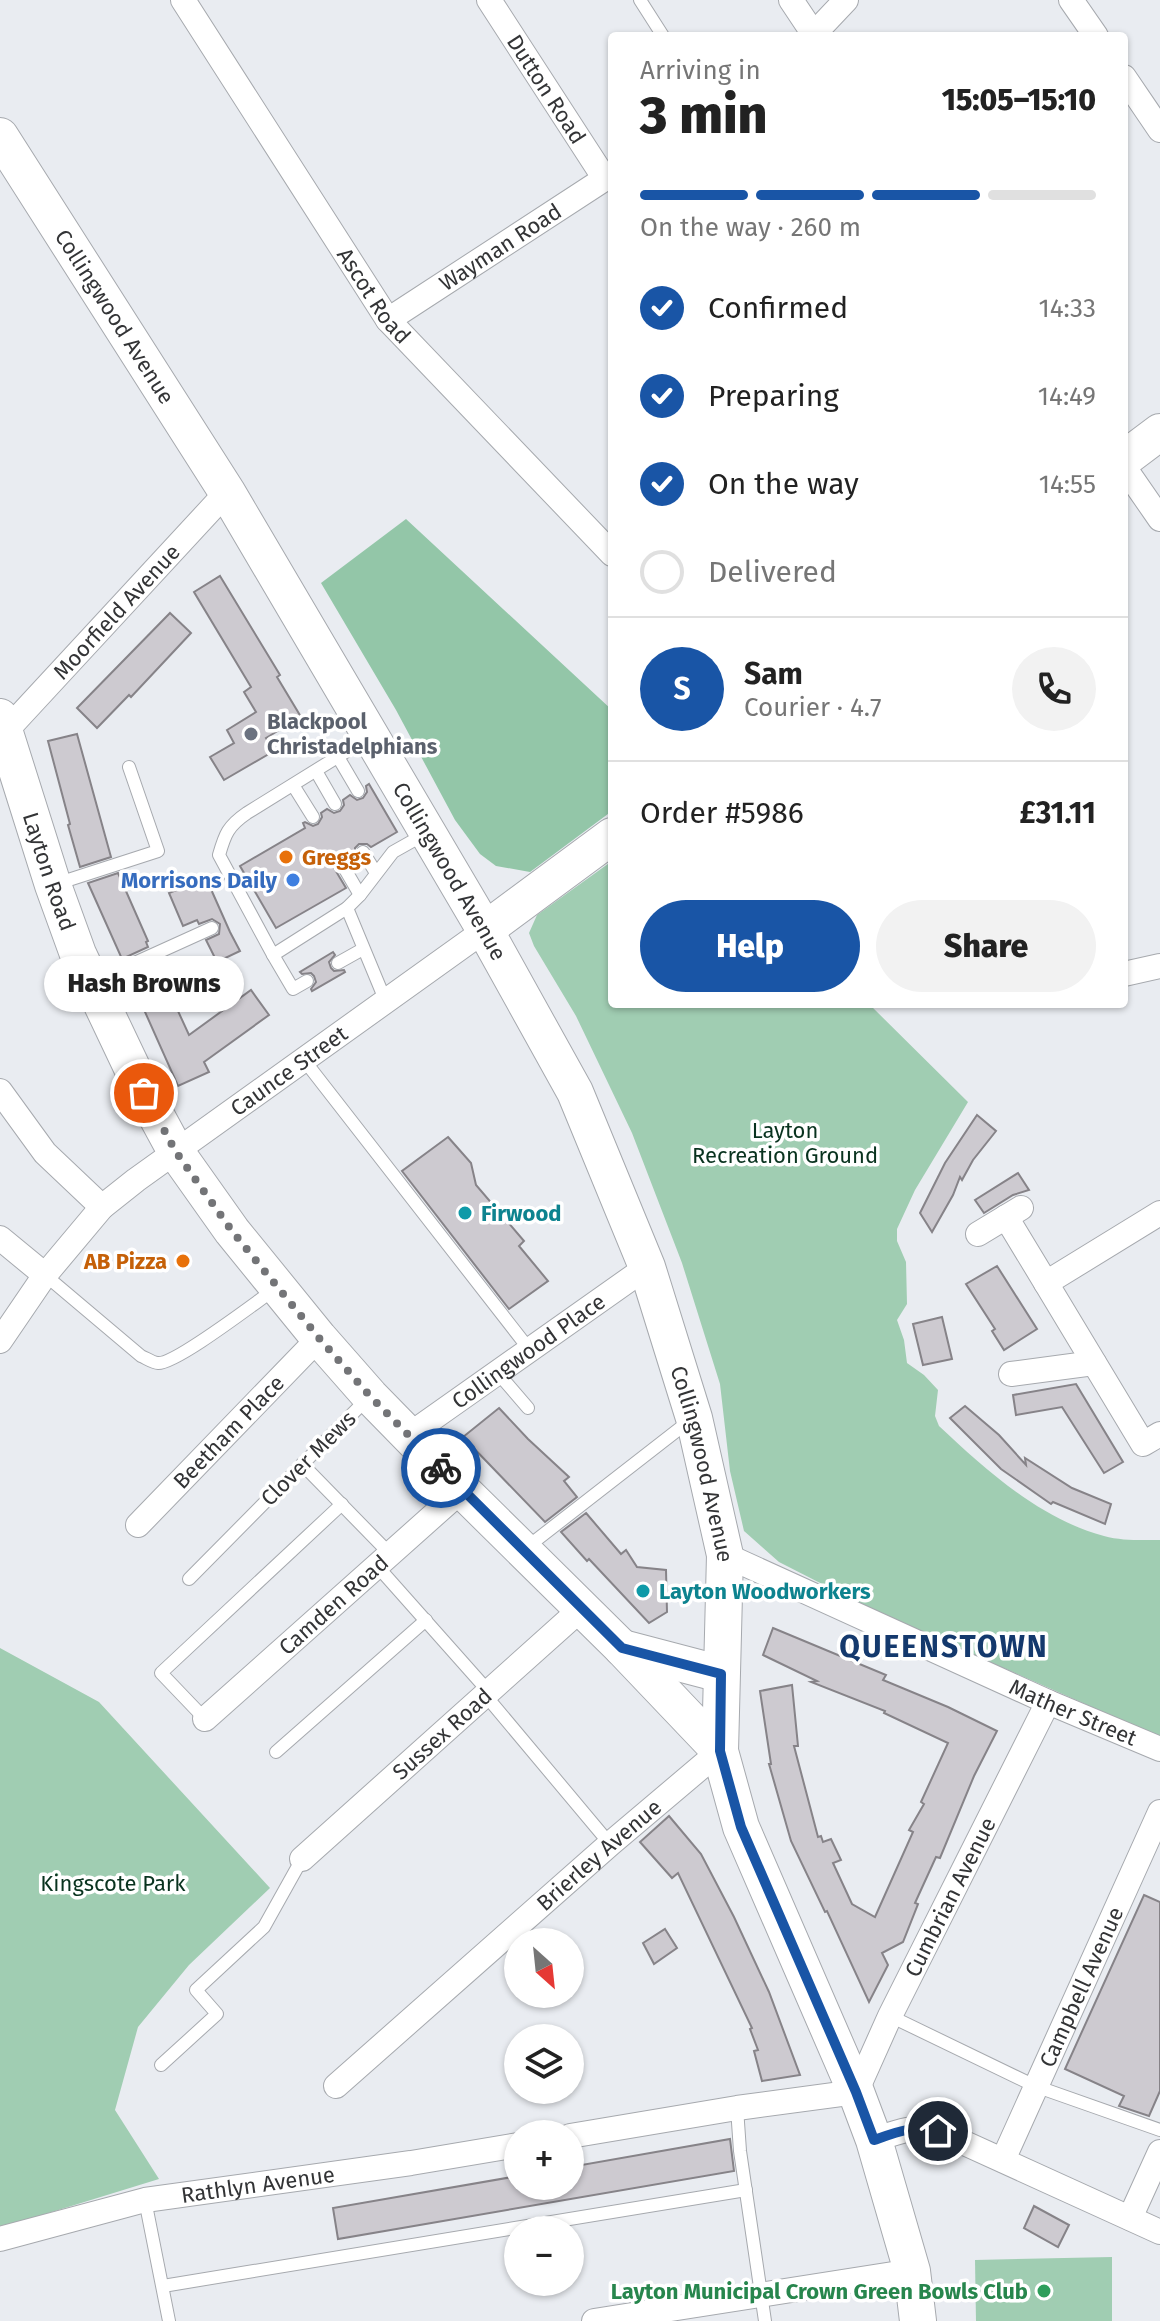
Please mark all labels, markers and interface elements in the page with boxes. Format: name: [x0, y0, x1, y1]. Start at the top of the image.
street label: Dutton Road: [501, 29, 592, 149]
text: Arriving in: [640, 55, 761, 86]
text: 15:05–15:10: [942, 82, 1096, 118]
text: 3 min: [640, 84, 768, 147]
street label: Wayman Road: [434, 198, 567, 297]
text: On the way · 260 m: [640, 212, 861, 243]
street label: Collingwood Avenue: [49, 224, 180, 409]
street label: Ascot Road: [331, 243, 416, 349]
icon: check: [640, 286, 684, 330]
text: Confirmed: [708, 290, 848, 326]
text: 14:33: [1038, 293, 1096, 324]
icon: check: [640, 374, 684, 418]
text: Preparing: [708, 378, 839, 414]
text: 14:49: [1038, 381, 1096, 412]
icon: check: [640, 462, 684, 506]
text: On the way: [708, 466, 859, 502]
text: 14:55: [1039, 469, 1096, 500]
street label: Moorfield Avenue: [48, 539, 186, 685]
text: Delivered: [708, 554, 837, 590]
button: phone: [1012, 647, 1096, 731]
text: Sam: [744, 656, 803, 692]
text: S: [673, 671, 691, 707]
text: Courier · 4.7: [744, 692, 882, 723]
place label: Blackpool Christadelphians: [267, 708, 438, 760]
marker: Blackpool Christadelphians: [242, 725, 260, 743]
street label: Collingwood Avenue: [387, 777, 512, 965]
text: Order #5986: [640, 795, 804, 831]
text: £31.11: [1019, 795, 1096, 831]
street label: Layton Road: [17, 809, 81, 934]
place label: Greggs: [302, 844, 372, 871]
marker: Greggs: [277, 848, 295, 866]
place label: Morrisons Daily: [121, 867, 278, 894]
marker: Morrisons Daily: [284, 871, 302, 889]
button: Help: [640, 900, 860, 992]
button: Share: [876, 900, 1096, 992]
callout: Hash Browns: [44, 957, 244, 1013]
text: Hash Browns: [67, 968, 221, 999]
street label: Caunce Street: [225, 1020, 353, 1122]
pin: [110, 1059, 178, 1127]
icon: bag: [122, 1071, 166, 1115]
park label: Layton Recreation Ground: [692, 1117, 878, 1169]
place label: Firwood: [481, 1200, 561, 1227]
marker: Firwood: [456, 1204, 474, 1222]
place label: AB Pizza: [83, 1248, 167, 1275]
marker: AB Pizza: [174, 1252, 192, 1270]
street label: Collingwood Place: [447, 1288, 611, 1415]
street label: Collingwood Avenue: [665, 1362, 738, 1563]
street label: Beetham Place: [168, 1369, 290, 1494]
street label: Clover Mews: [255, 1405, 362, 1512]
courier: [401, 1428, 481, 1508]
icon: bike: [419, 1446, 463, 1490]
street label: Camden Road: [273, 1549, 394, 1661]
place label: Layton Woodworkers: [659, 1578, 871, 1605]
marker: Layton Woodworkers: [634, 1582, 652, 1600]
district label: QUEENSTOWN: [839, 1629, 1049, 1665]
street label: Mather Street: [1005, 1673, 1141, 1752]
street label: Sussex Road: [387, 1682, 498, 1785]
street label: Brierley Avenue: [531, 1794, 667, 1917]
street label: Cumbrian Avenue: [899, 1813, 1002, 1981]
park label: Kingscote Park: [40, 1870, 186, 1897]
street label: Campbell Avenue: [1034, 1903, 1129, 2071]
north arrow: [504, 1928, 584, 2008]
map controls: [504, 1928, 584, 2296]
button: layers: [504, 2024, 584, 2104]
pin: [904, 2097, 972, 2165]
icon: home: [916, 2109, 960, 2153]
button: +: [504, 2120, 584, 2200]
street label: Rathlyn Avenue: [179, 2161, 336, 2209]
button: −: [504, 2216, 584, 2296]
place label: Layton Municipal Crown Green Bowls Club: [611, 2278, 1028, 2305]
marker: Layton Municipal Crown Green Bowls Club: [1035, 2282, 1053, 2300]

